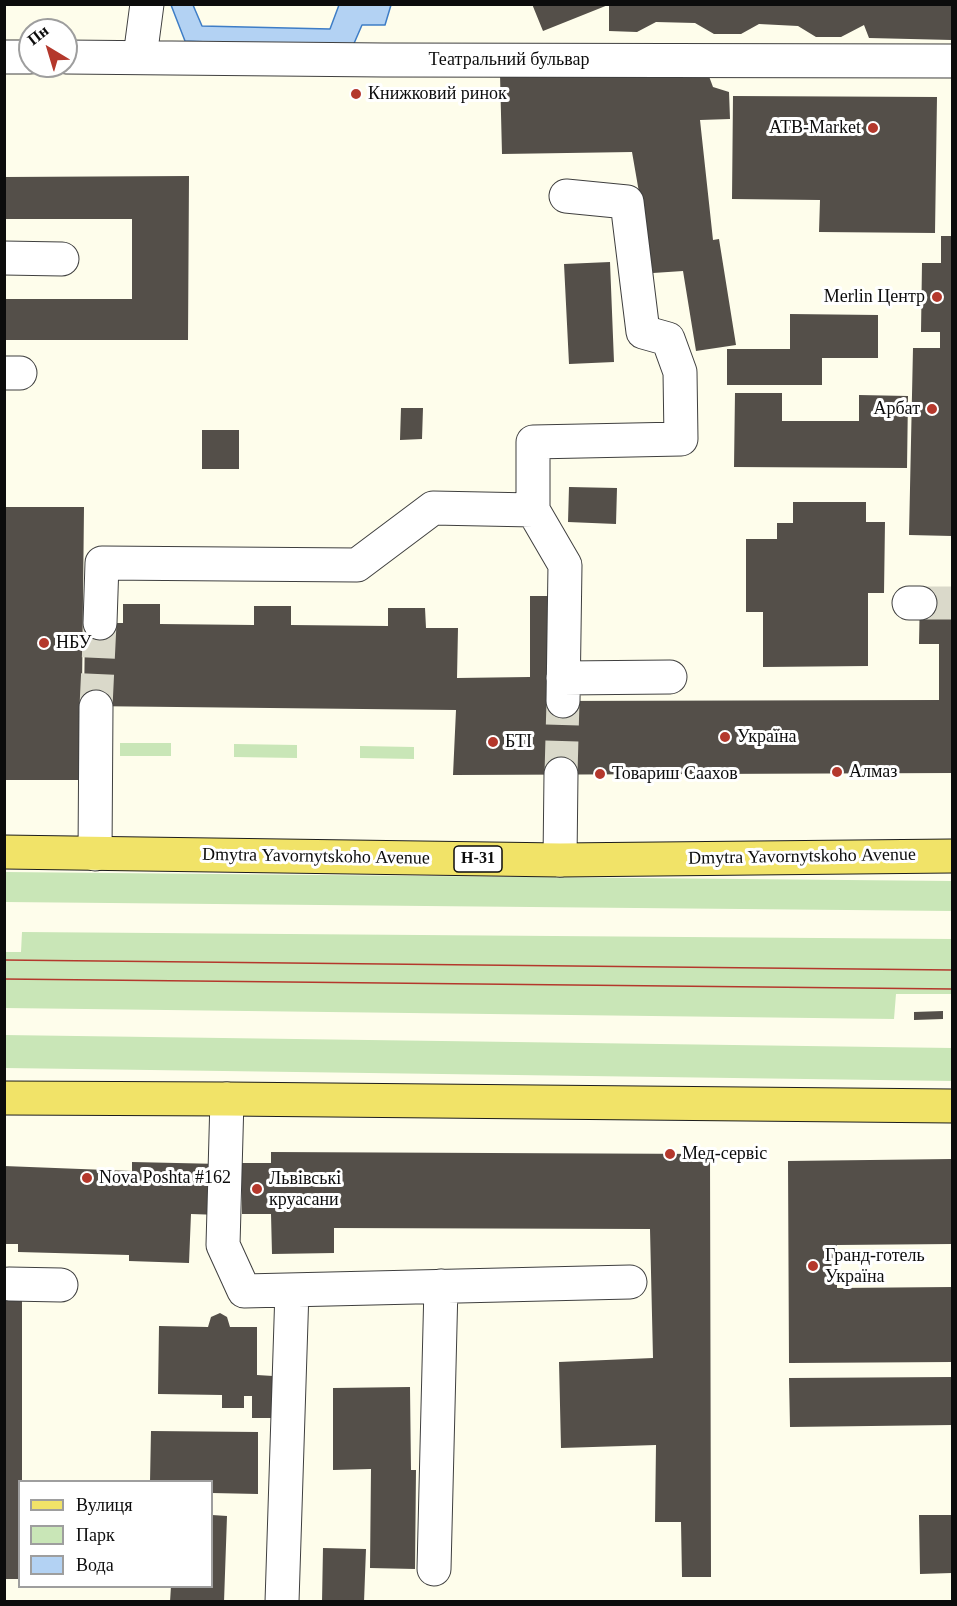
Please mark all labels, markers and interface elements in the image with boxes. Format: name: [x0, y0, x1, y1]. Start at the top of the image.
north arrow: [18, 18, 78, 78]
text: Пн: [24, 22, 52, 48]
street label: Театральний бульвар: [429, 49, 589, 71]
place label: Книжковий ринок: [368, 83, 507, 105]
marker: Книжковий ринок: [349, 87, 363, 101]
place label: ATB-Market: [769, 117, 861, 139]
marker: ATB-Market: [866, 121, 880, 135]
place label: Merlin Центр: [824, 286, 925, 308]
marker: Merlin Центр: [930, 290, 944, 304]
place label: Арбат: [873, 398, 920, 420]
marker: Арбат: [925, 402, 939, 416]
place label: НБУ: [56, 632, 91, 654]
marker: НБУ: [37, 636, 51, 650]
place label: Україна: [737, 726, 797, 748]
marker: Україна: [718, 730, 732, 744]
place label: БТІ: [505, 731, 532, 753]
marker: БТІ: [486, 735, 500, 749]
place label: Алмаз: [849, 761, 897, 783]
place label: Товариш Саахов: [612, 763, 738, 785]
marker: Алмаз: [830, 765, 844, 779]
marker: Товариш Саахов: [593, 767, 607, 781]
street label: Dmytra Yavornytskoho Avenue: [202, 844, 430, 870]
street label: Dmytra Yavornytskoho Avenue: [688, 844, 916, 870]
road number: Н-31: [454, 846, 502, 872]
place label: Мед-сервіс: [682, 1143, 767, 1165]
marker: Мед-сервіс: [663, 1147, 677, 1161]
place label: Nova Poshta #162: [99, 1167, 231, 1189]
place label: Львівські круасани: [269, 1168, 341, 1210]
marker: Nova Poshta #162: [80, 1171, 94, 1185]
marker: Львівські круасани: [250, 1182, 264, 1196]
place label: Гранд-готель Україна: [825, 1245, 925, 1288]
marker: Гранд-готель Україна: [806, 1259, 820, 1273]
legend: [18, 1480, 213, 1588]
text: Вулиця: [76, 1495, 133, 1515]
text: Парк: [76, 1525, 115, 1545]
text: Вода: [76, 1555, 114, 1575]

